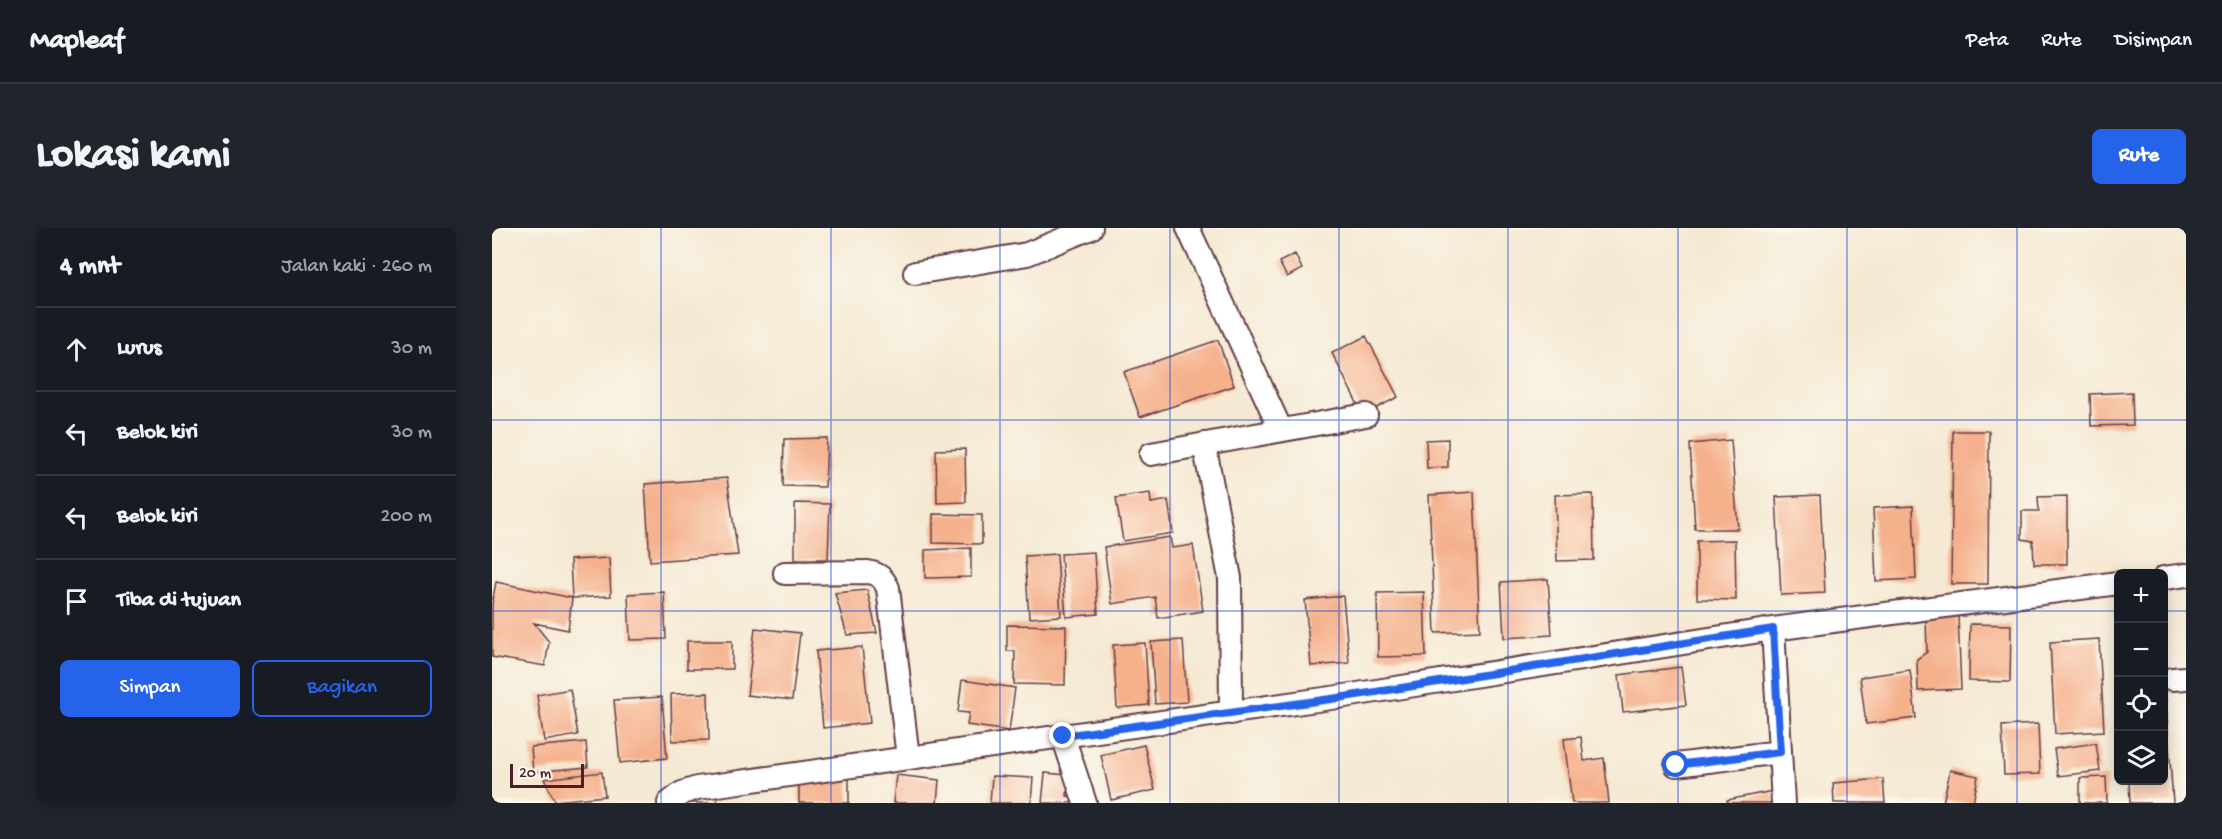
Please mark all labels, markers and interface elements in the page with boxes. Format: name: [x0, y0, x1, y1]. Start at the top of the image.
text: Mapleaf: [30, 25, 124, 58]
text: Peta: [1966, 29, 2008, 54]
text: Rute: [2041, 29, 2082, 54]
text: Disimpan: [2115, 29, 2192, 54]
button: Rute: [2092, 129, 2186, 184]
text: Lokasi kami: [36, 132, 231, 181]
text: 4 mnt: [60, 252, 120, 283]
text: Jalan kaki · 260 m: [281, 256, 432, 279]
icon: ahead: [60, 333, 93, 366]
text: Lurus: [117, 336, 162, 362]
text: 30 m: [391, 338, 432, 361]
icon: left: [60, 417, 93, 450]
text: Belok kiri: [117, 420, 198, 446]
text: 30 m: [391, 422, 432, 445]
icon: left: [60, 501, 93, 534]
text: Belok kiri: [117, 504, 198, 530]
text: 200 m: [381, 506, 432, 529]
map controls: [2114, 569, 2168, 785]
button: +: [2114, 569, 2168, 623]
icon: arrive: [60, 585, 93, 618]
text: Tiba di tujuan: [117, 588, 241, 614]
button: −: [2114, 623, 2168, 677]
button: Simpan: [60, 660, 240, 717]
button: Bagikan: [252, 660, 432, 717]
button: locate: [2114, 677, 2168, 731]
route end: [1049, 722, 1075, 748]
button: layers: [2114, 731, 2168, 785]
route start: [1662, 751, 1688, 777]
scale bar: [510, 761, 584, 788]
text: 20 m: [519, 765, 551, 784]

